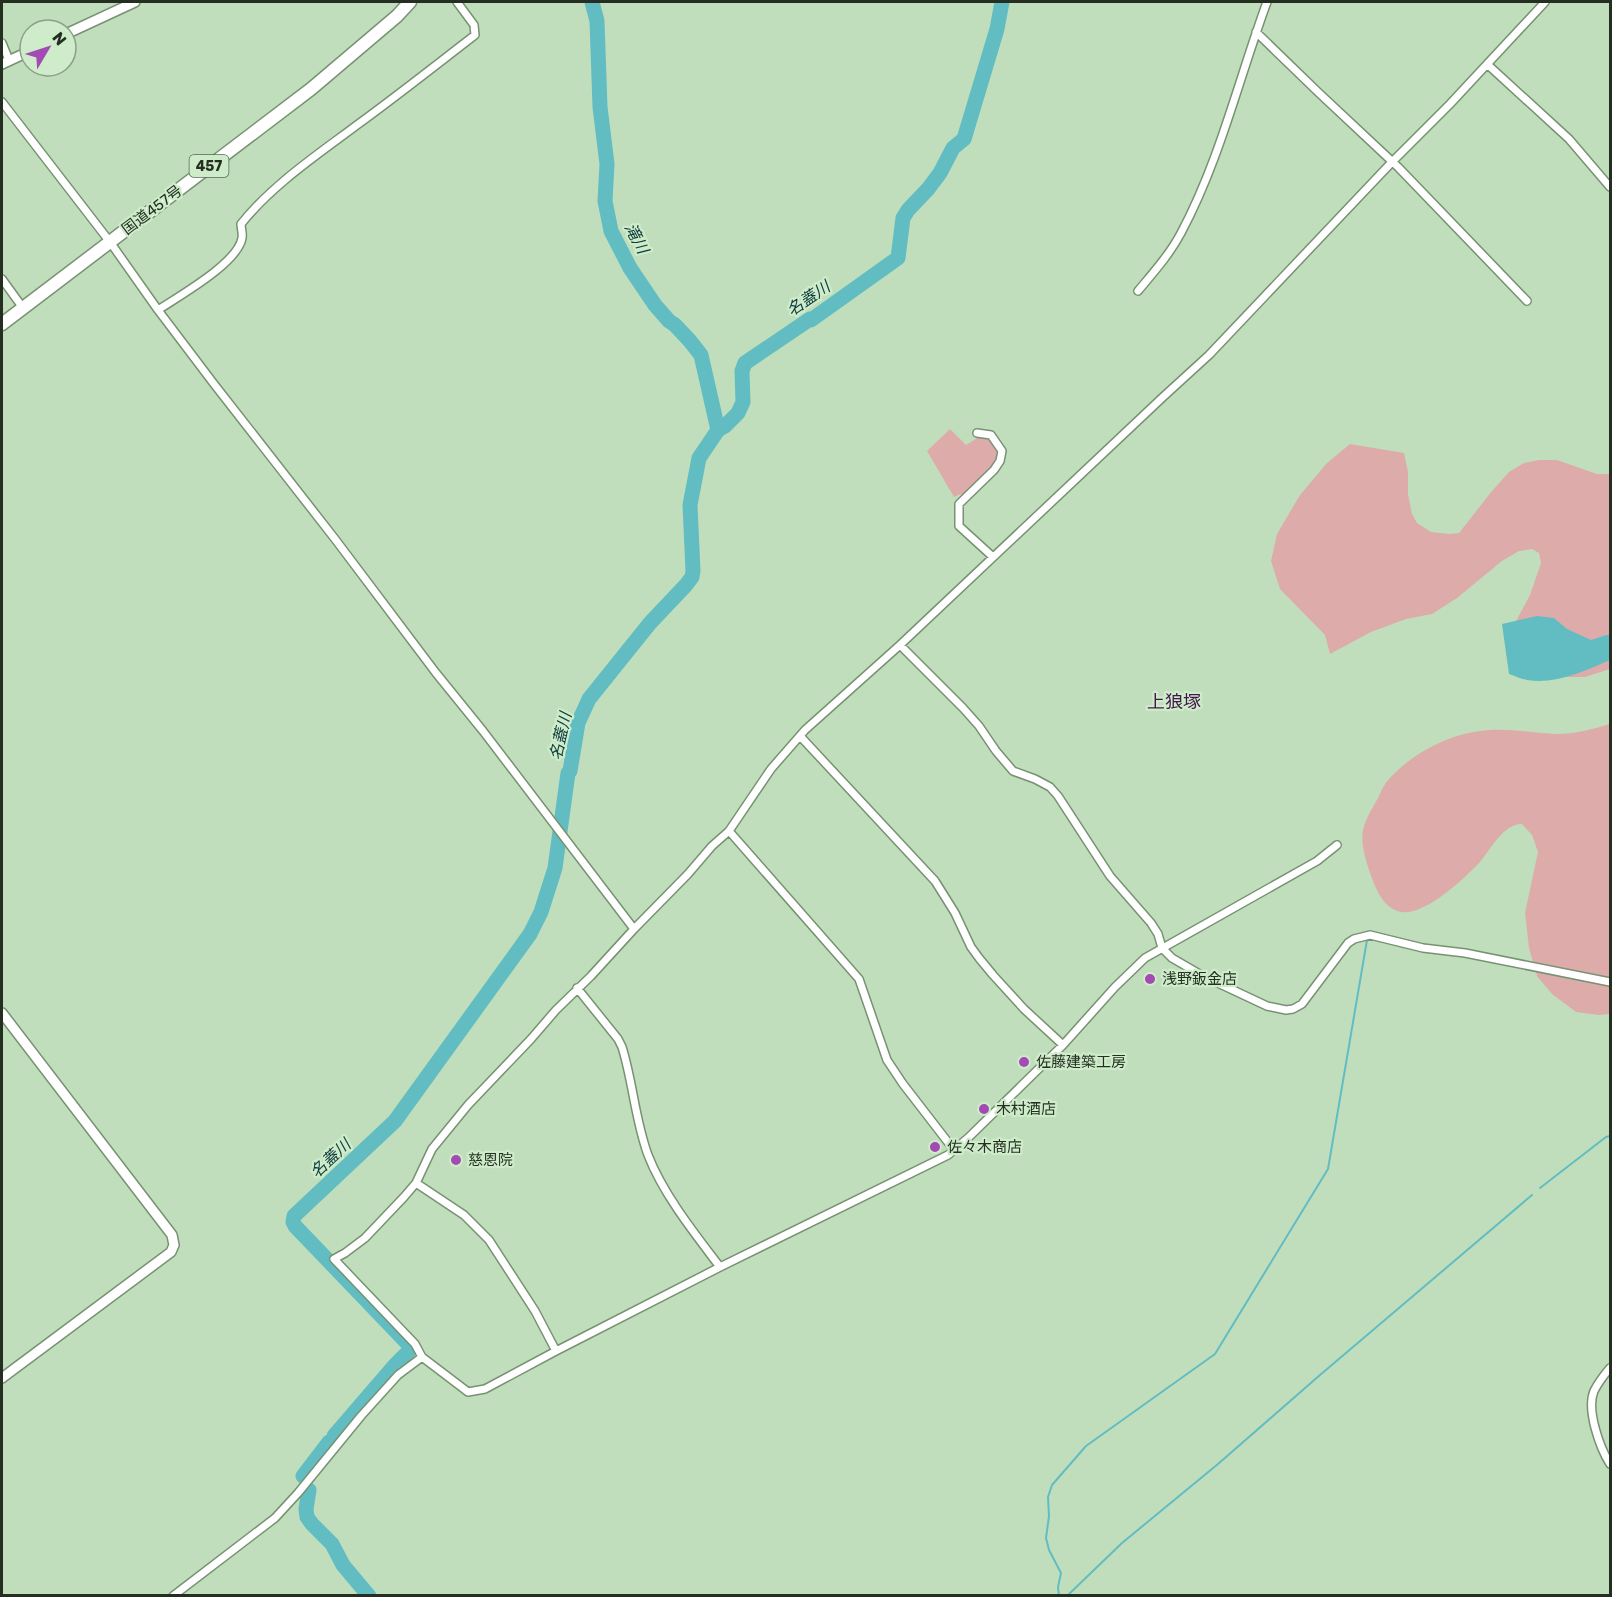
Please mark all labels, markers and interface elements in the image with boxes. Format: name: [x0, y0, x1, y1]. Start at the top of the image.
north arrow: [18, 18, 78, 78]
text: N: [48, 28, 70, 49]
road number: 457: [190, 155, 228, 177]
street label: 国道457号: [118, 181, 186, 239]
water label: 滝川: [621, 220, 653, 259]
water label: 名蓋川: [783, 276, 835, 320]
district label: 上狼塚: [1147, 691, 1201, 713]
water label: 名蓋川: [546, 709, 576, 762]
place label: 浅野鈑金店: [1162, 970, 1237, 988]
marker: 浅野鈑金店: [1143, 972, 1157, 986]
place label: 佐藤建築工房: [1036, 1053, 1126, 1071]
marker: 佐藤建築工房: [1017, 1055, 1031, 1069]
place label: 木村酒店: [996, 1100, 1056, 1118]
marker: 木村酒店: [977, 1102, 991, 1116]
water label: 名蓋川: [306, 1134, 356, 1182]
place label: 佐々木商店: [947, 1138, 1022, 1156]
marker: 佐々木商店: [928, 1140, 942, 1154]
place label: 慈恩院: [468, 1151, 513, 1169]
marker: 慈恩院: [449, 1153, 463, 1167]

